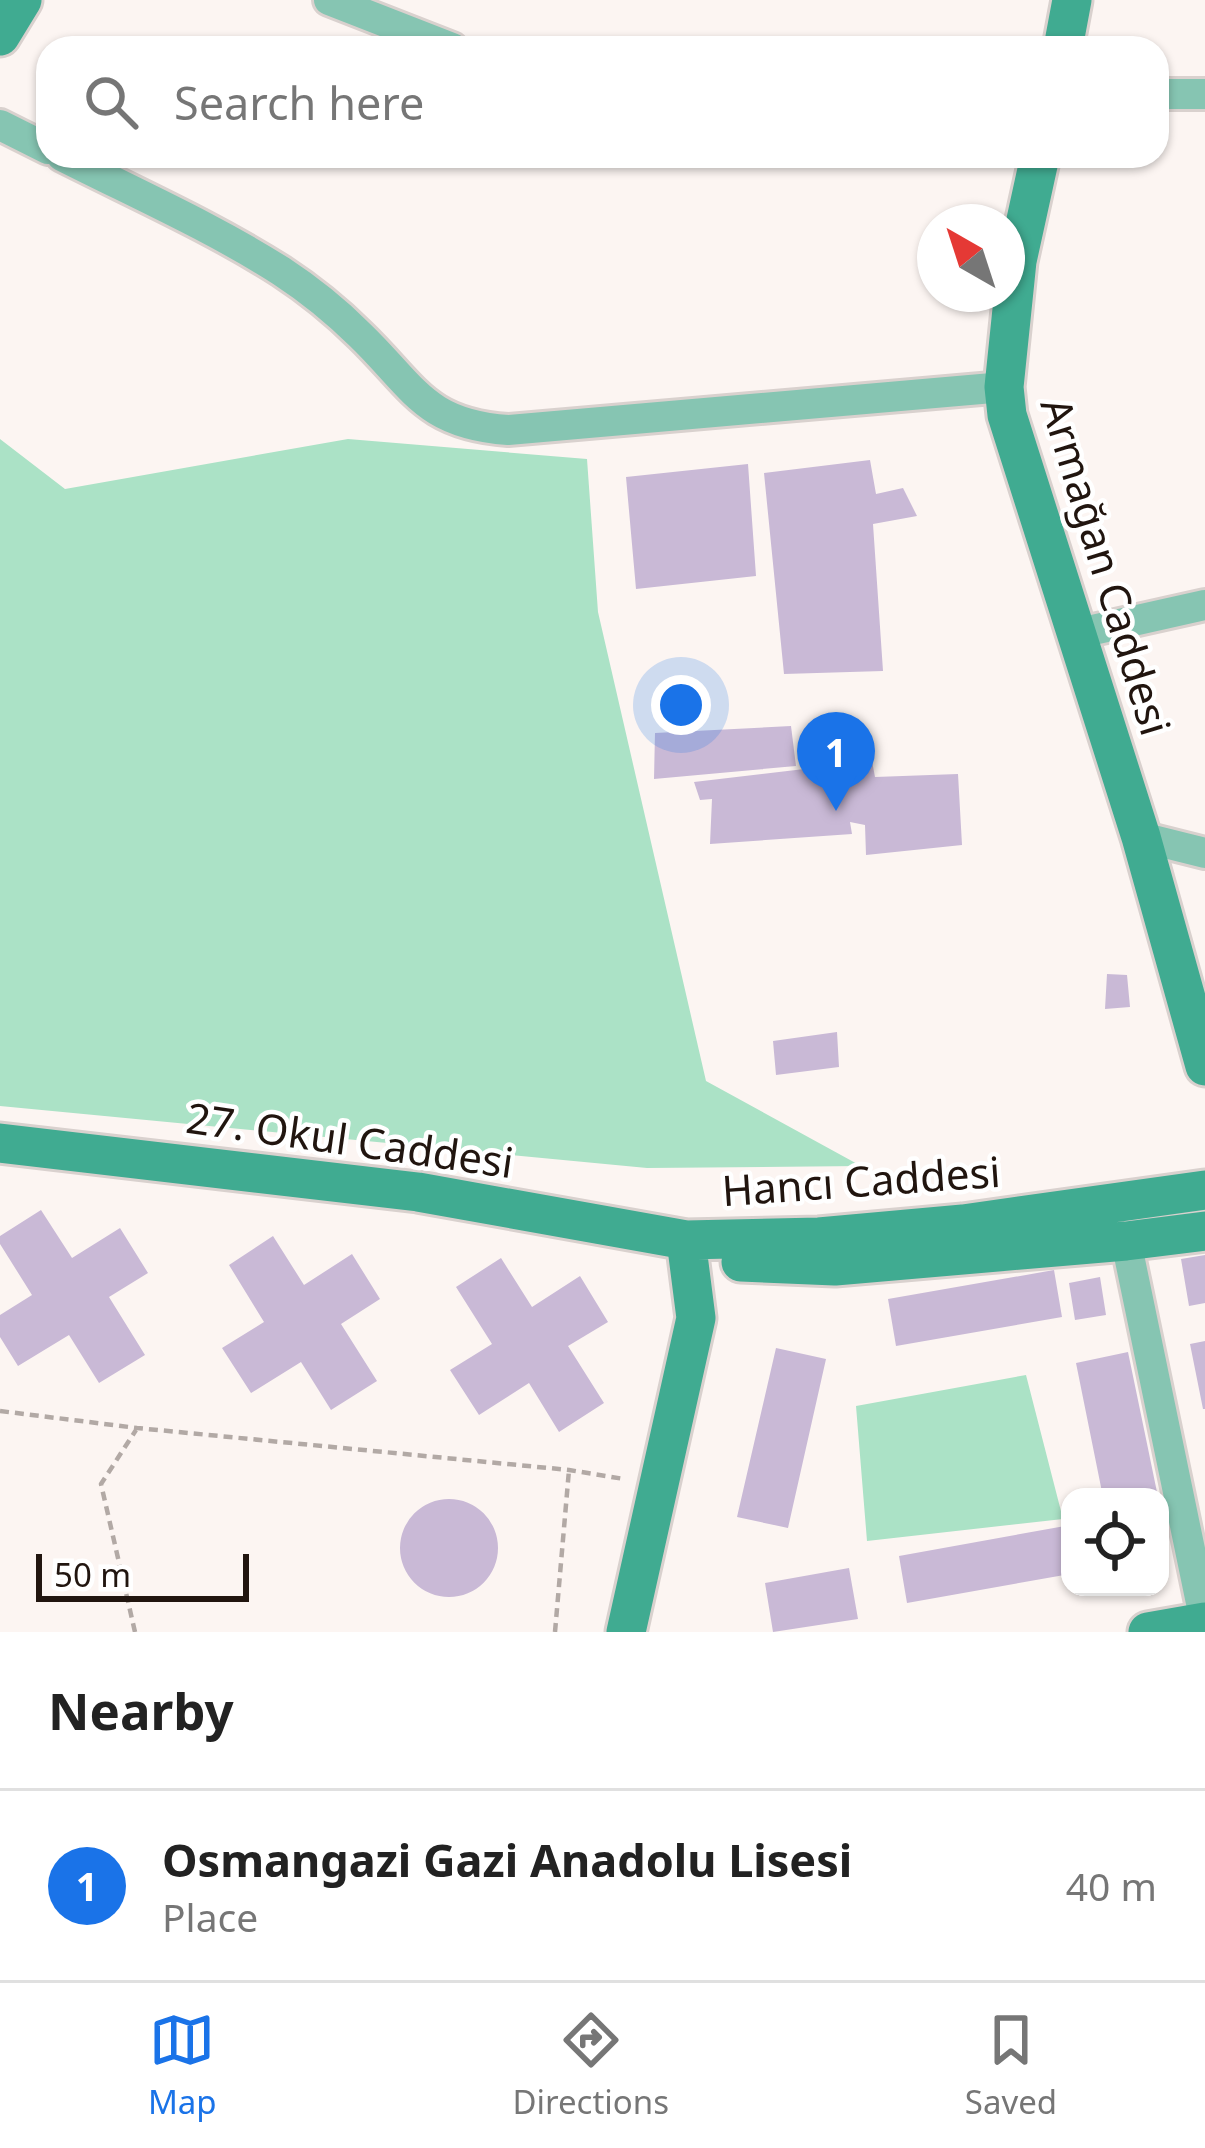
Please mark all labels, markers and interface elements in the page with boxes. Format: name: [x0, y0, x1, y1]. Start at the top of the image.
search box: [36, 36, 1169, 168]
icon: search: [78, 69, 144, 135]
text: Search here: [174, 72, 424, 133]
north arrow: [917, 204, 1025, 312]
street label: Armağan Caddesi: [1029, 390, 1185, 742]
your location: [651, 675, 711, 735]
pin: 1: [797, 712, 875, 811]
street label: 27. Okul Caddesi: [183, 1088, 517, 1190]
street label: Hancı Caddesi: [720, 1142, 1002, 1218]
map controls: [1061, 1488, 1169, 1596]
button: locate: [1061, 1488, 1169, 1596]
scale bar: [36, 1548, 249, 1601]
text: 50 m: [54, 1552, 131, 1597]
text: Nearby: [48, 1675, 234, 1745]
text: Osmangazi Gazi Anadolu Lisesi: [162, 1829, 852, 1890]
text: 1: [76, 1859, 98, 1912]
text: 40 m: [1066, 1859, 1157, 1912]
text: Place: [162, 1890, 258, 1943]
tab: Map: [148, 2007, 217, 2124]
tab: Directions: [512, 2007, 669, 2124]
tab: Saved: [965, 2007, 1057, 2124]

